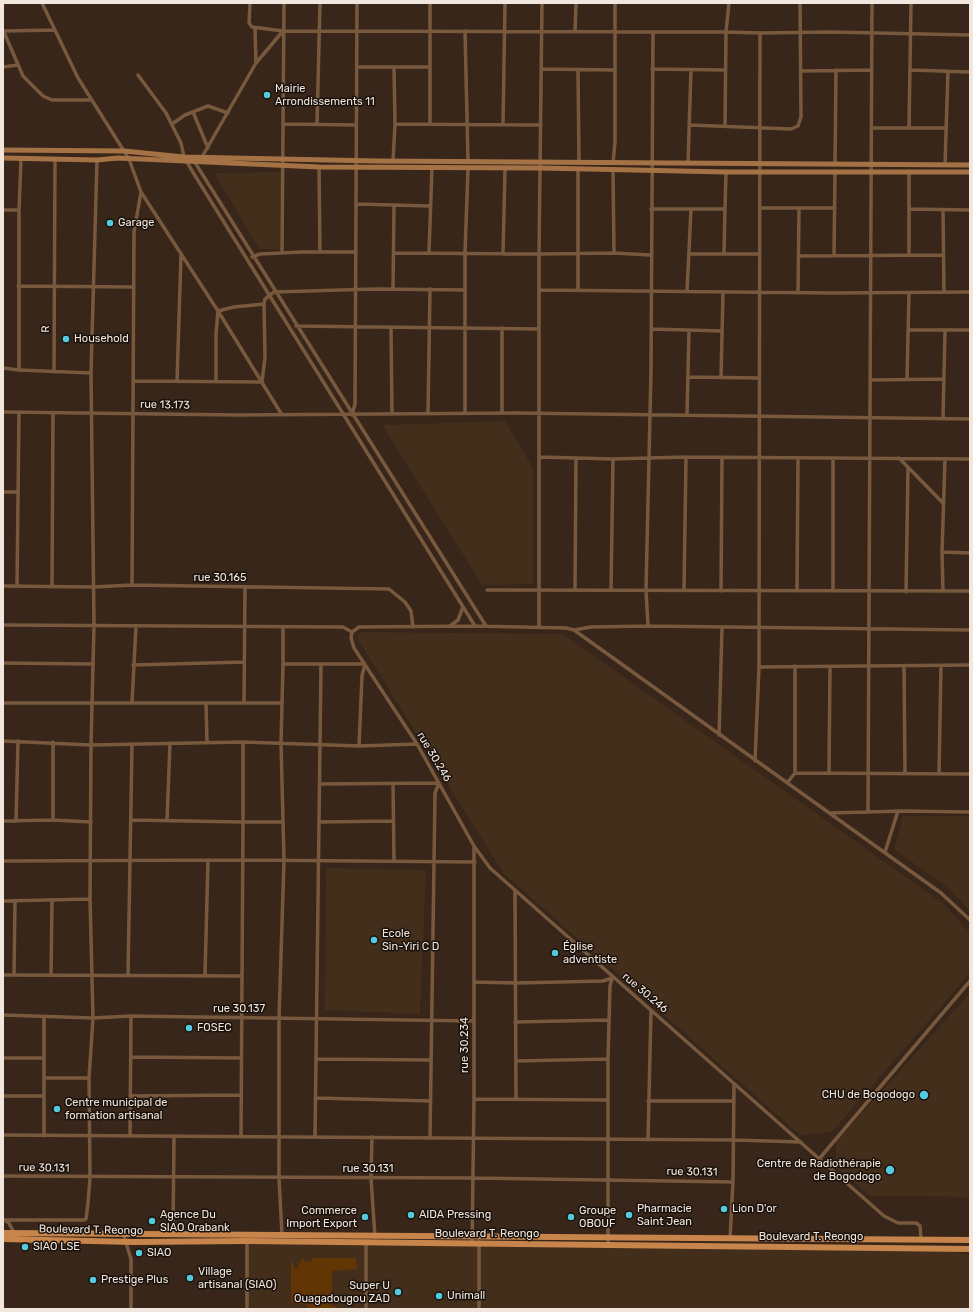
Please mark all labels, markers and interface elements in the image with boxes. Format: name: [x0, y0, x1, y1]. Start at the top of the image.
place label: Mairie Arrondissements 11: [275, 82, 375, 108]
marker: Mairie Arrondissements 11: [262, 90, 272, 100]
place label: Garage: [118, 216, 154, 230]
marker: Garage: [105, 218, 115, 228]
street label: R: [39, 325, 53, 333]
place label: Household: [74, 332, 129, 346]
marker: Household: [61, 334, 71, 344]
street label: rue 13.173: [140, 398, 190, 412]
street label: rue 30.165: [194, 571, 246, 585]
street label: rue 30.246: [414, 730, 454, 784]
place label: Ecole Sin-Yiri C D: [382, 927, 439, 953]
marker: Ecole Sin-Yiri C D: [369, 935, 379, 945]
place label: Église adventiste: [563, 940, 617, 966]
marker: Église adventiste: [550, 948, 560, 958]
street label: rue 30.246: [619, 970, 671, 1016]
street label: rue 30.137: [213, 1002, 265, 1016]
street label: rue 30.234: [458, 1017, 472, 1073]
place label: FOSEC: [197, 1021, 232, 1035]
marker: FOSEC: [184, 1023, 194, 1033]
place label: CHU de Bogodogo: [822, 1088, 915, 1102]
marker: CHU de Bogodogo: [918, 1089, 930, 1101]
place label: Centre municipal de formation artisanal: [65, 1096, 167, 1122]
marker: Centre municipal de formation artisanal: [52, 1104, 62, 1114]
place label: Centre de Radiothérapie de Bogodogo: [757, 1157, 881, 1183]
street label: rue 30.131: [18, 1161, 70, 1175]
street label: rue 30.131: [343, 1162, 393, 1176]
marker: Centre de Radiothérapie de Bogodogo: [884, 1164, 896, 1176]
street label: rue 30.131: [666, 1165, 718, 1179]
place label: Pharmacie Saint Jean: [637, 1202, 692, 1228]
place label: Lion D'or: [732, 1202, 777, 1216]
place label: Commerce Import Export: [286, 1204, 357, 1230]
place label: Groupe OBOUF: [579, 1204, 616, 1230]
marker: Lion D'or: [719, 1204, 729, 1214]
place label: Agence Du SIAO Orabank: [160, 1208, 230, 1234]
place label: AIDA Pressing: [419, 1208, 491, 1222]
marker: AIDA Pressing: [406, 1210, 416, 1220]
marker: Pharmacie Saint Jean: [624, 1210, 634, 1220]
marker: Commerce Import Export: [360, 1212, 370, 1222]
marker: Groupe OBOUF: [566, 1212, 576, 1222]
marker: Agence Du SIAO Orabank: [147, 1216, 157, 1226]
street label: Boulevard T. Reongo: [39, 1222, 143, 1238]
street label: Boulevard T. Reongo: [435, 1227, 539, 1241]
street label: Boulevard T. Reongo: [759, 1230, 863, 1244]
place label: SIAO LSE: [33, 1240, 80, 1254]
marker: SIAO LSE: [20, 1242, 30, 1252]
place label: SIAO: [147, 1246, 172, 1260]
marker: SIAO: [134, 1248, 144, 1258]
place label: Village artisanal (SIAO): [198, 1265, 276, 1291]
place label: Prestige Plus: [101, 1273, 168, 1287]
marker: Village artisanal (SIAO): [185, 1273, 195, 1283]
marker: Prestige Plus: [88, 1275, 98, 1285]
place label: Super U Ouagadougou ZAD: [294, 1279, 390, 1305]
marker: Super U Ouagadougou ZAD: [393, 1287, 403, 1297]
place label: Unimall: [447, 1289, 485, 1303]
marker: Unimall: [434, 1291, 444, 1301]

